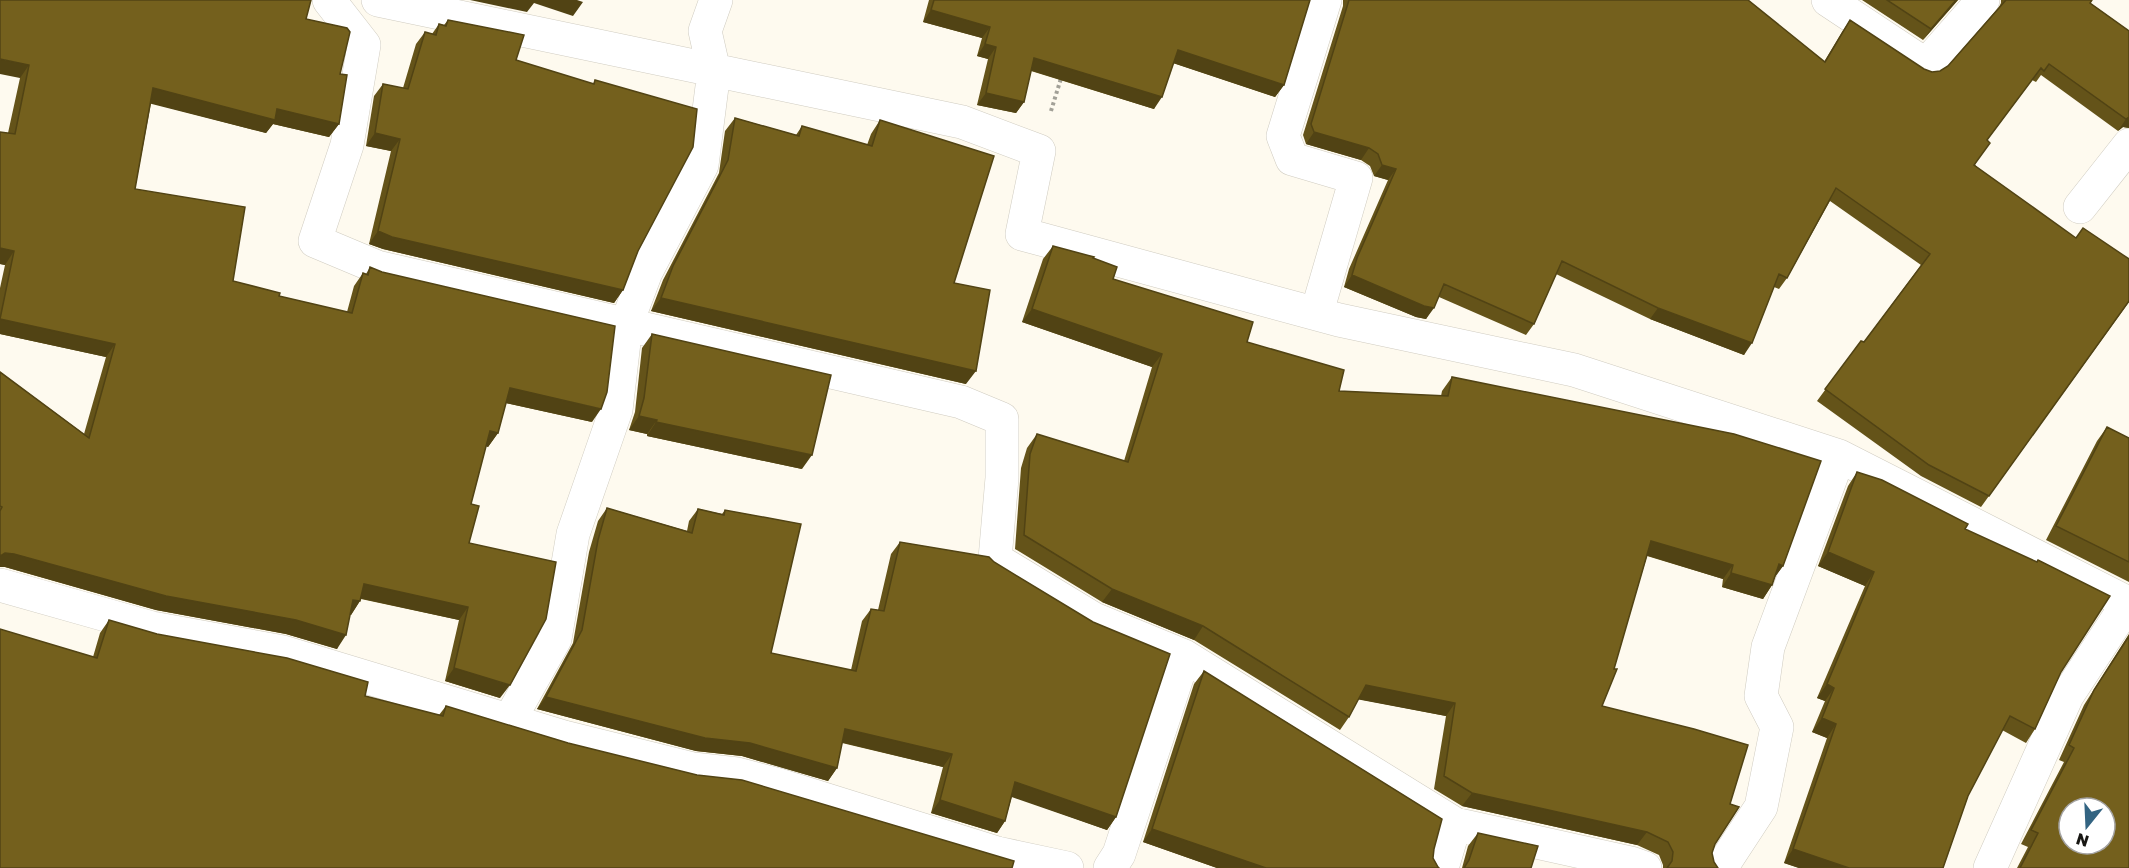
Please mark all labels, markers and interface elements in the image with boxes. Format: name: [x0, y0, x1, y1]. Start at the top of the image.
north arrow: [2057, 796, 2117, 856]
text: N: [2073, 829, 2091, 852]

